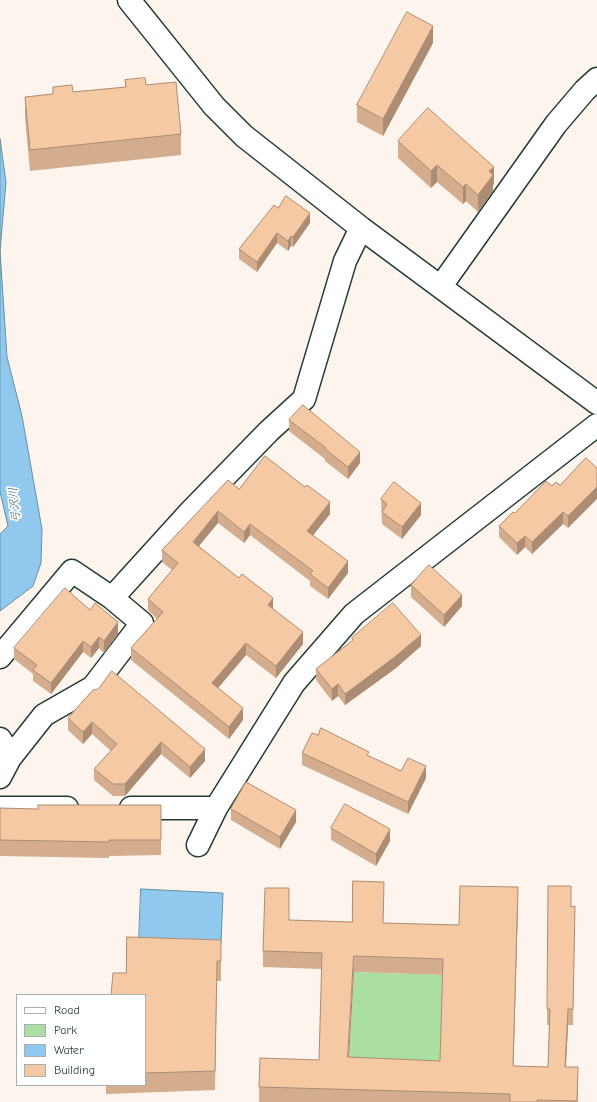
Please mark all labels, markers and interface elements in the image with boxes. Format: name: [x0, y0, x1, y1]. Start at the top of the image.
water label: 弓沢川: [6, 486, 24, 524]
legend: [16, 994, 146, 1086]
text: Road: [54, 1003, 80, 1017]
text: Park: [54, 1023, 77, 1037]
text: Water: [54, 1043, 84, 1057]
text: Building: [54, 1063, 95, 1077]

